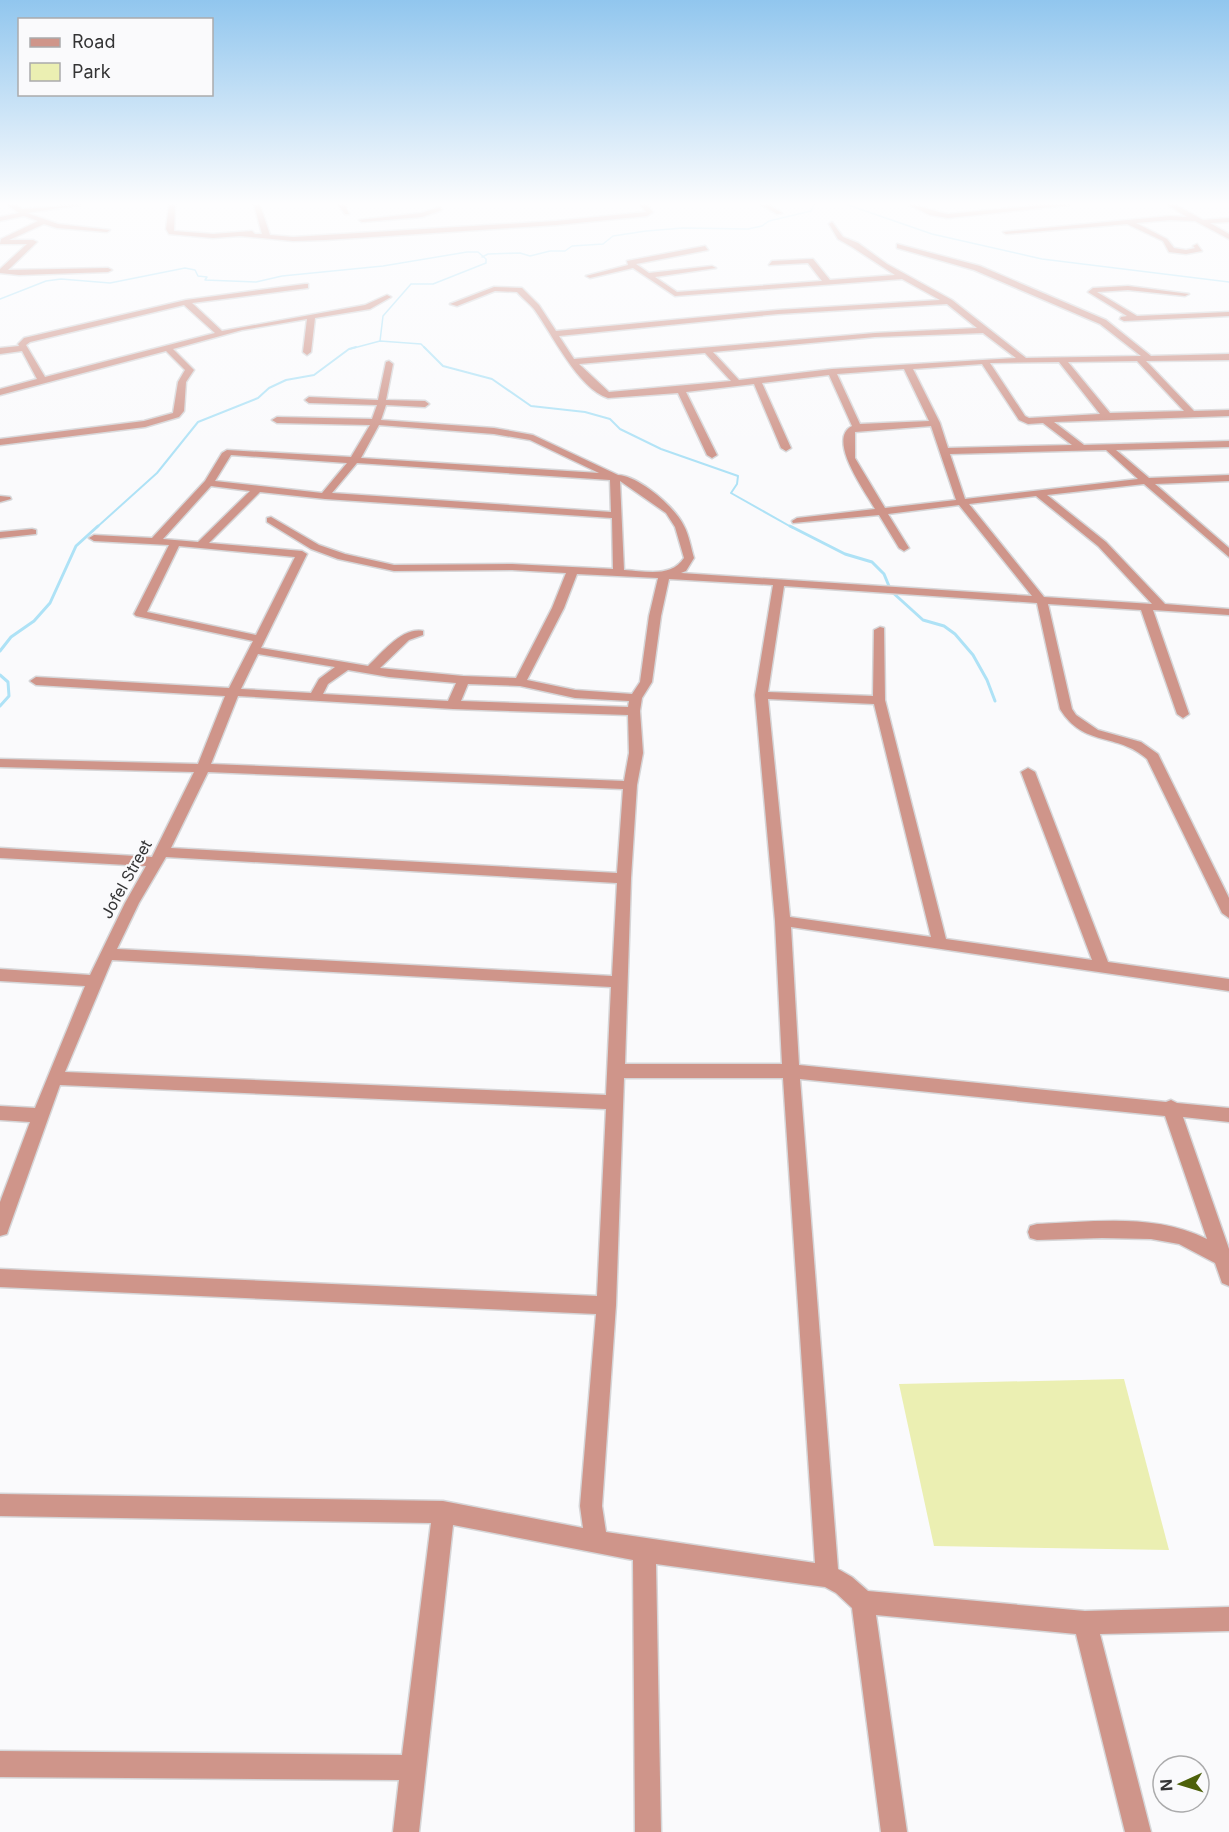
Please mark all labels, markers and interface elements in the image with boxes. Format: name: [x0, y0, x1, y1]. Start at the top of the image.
legend: [18, 18, 213, 96]
text: Road: [72, 31, 115, 52]
text: Park: [72, 61, 111, 82]
street label: Jofel Street: [96, 836, 156, 922]
north arrow: [1151, 1754, 1211, 1814]
text: N: [1156, 1778, 1176, 1792]

